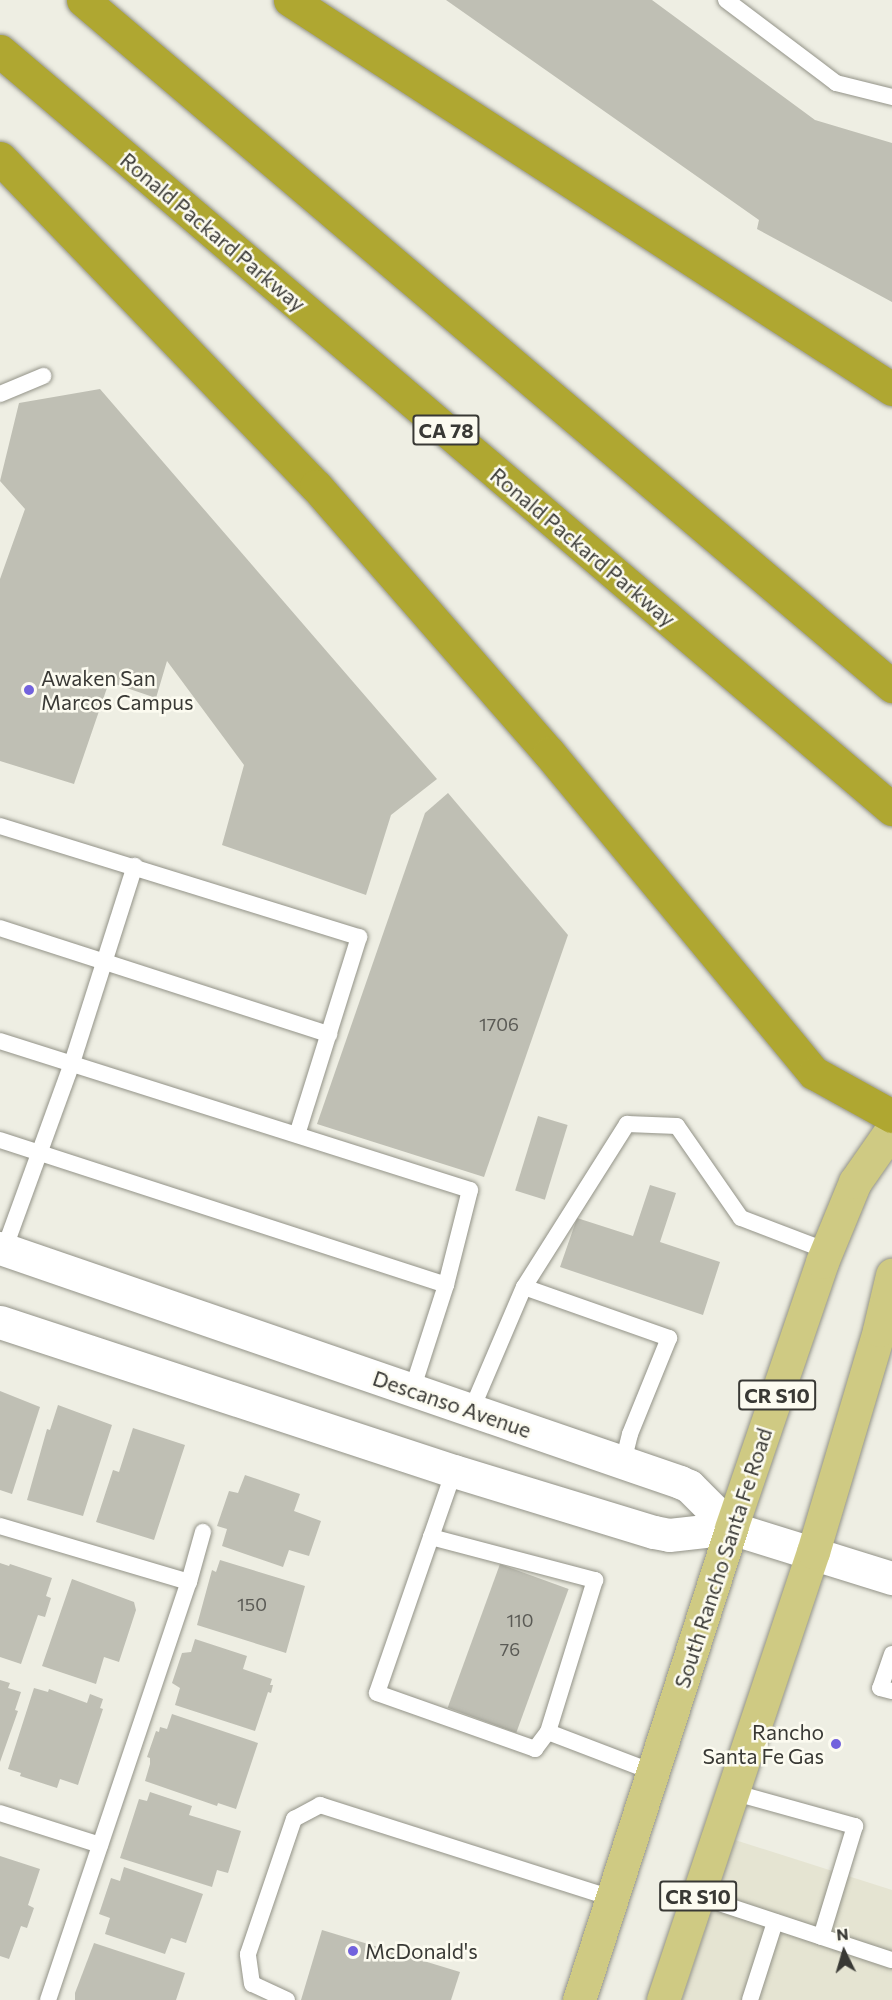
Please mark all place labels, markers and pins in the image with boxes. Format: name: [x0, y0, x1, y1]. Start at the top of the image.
place label: Awaken San Marcos Campus: [41, 665, 194, 715]
marker: Awaken San Marcos Campus: [22, 683, 36, 697]
place label: Rancho Santa Fe Gas: [702, 1719, 824, 1769]
marker: Rancho Santa Fe Gas: [829, 1737, 843, 1751]
place label: McDonald's: [365, 1938, 478, 1964]
marker: McDonald's: [346, 1944, 360, 1958]

